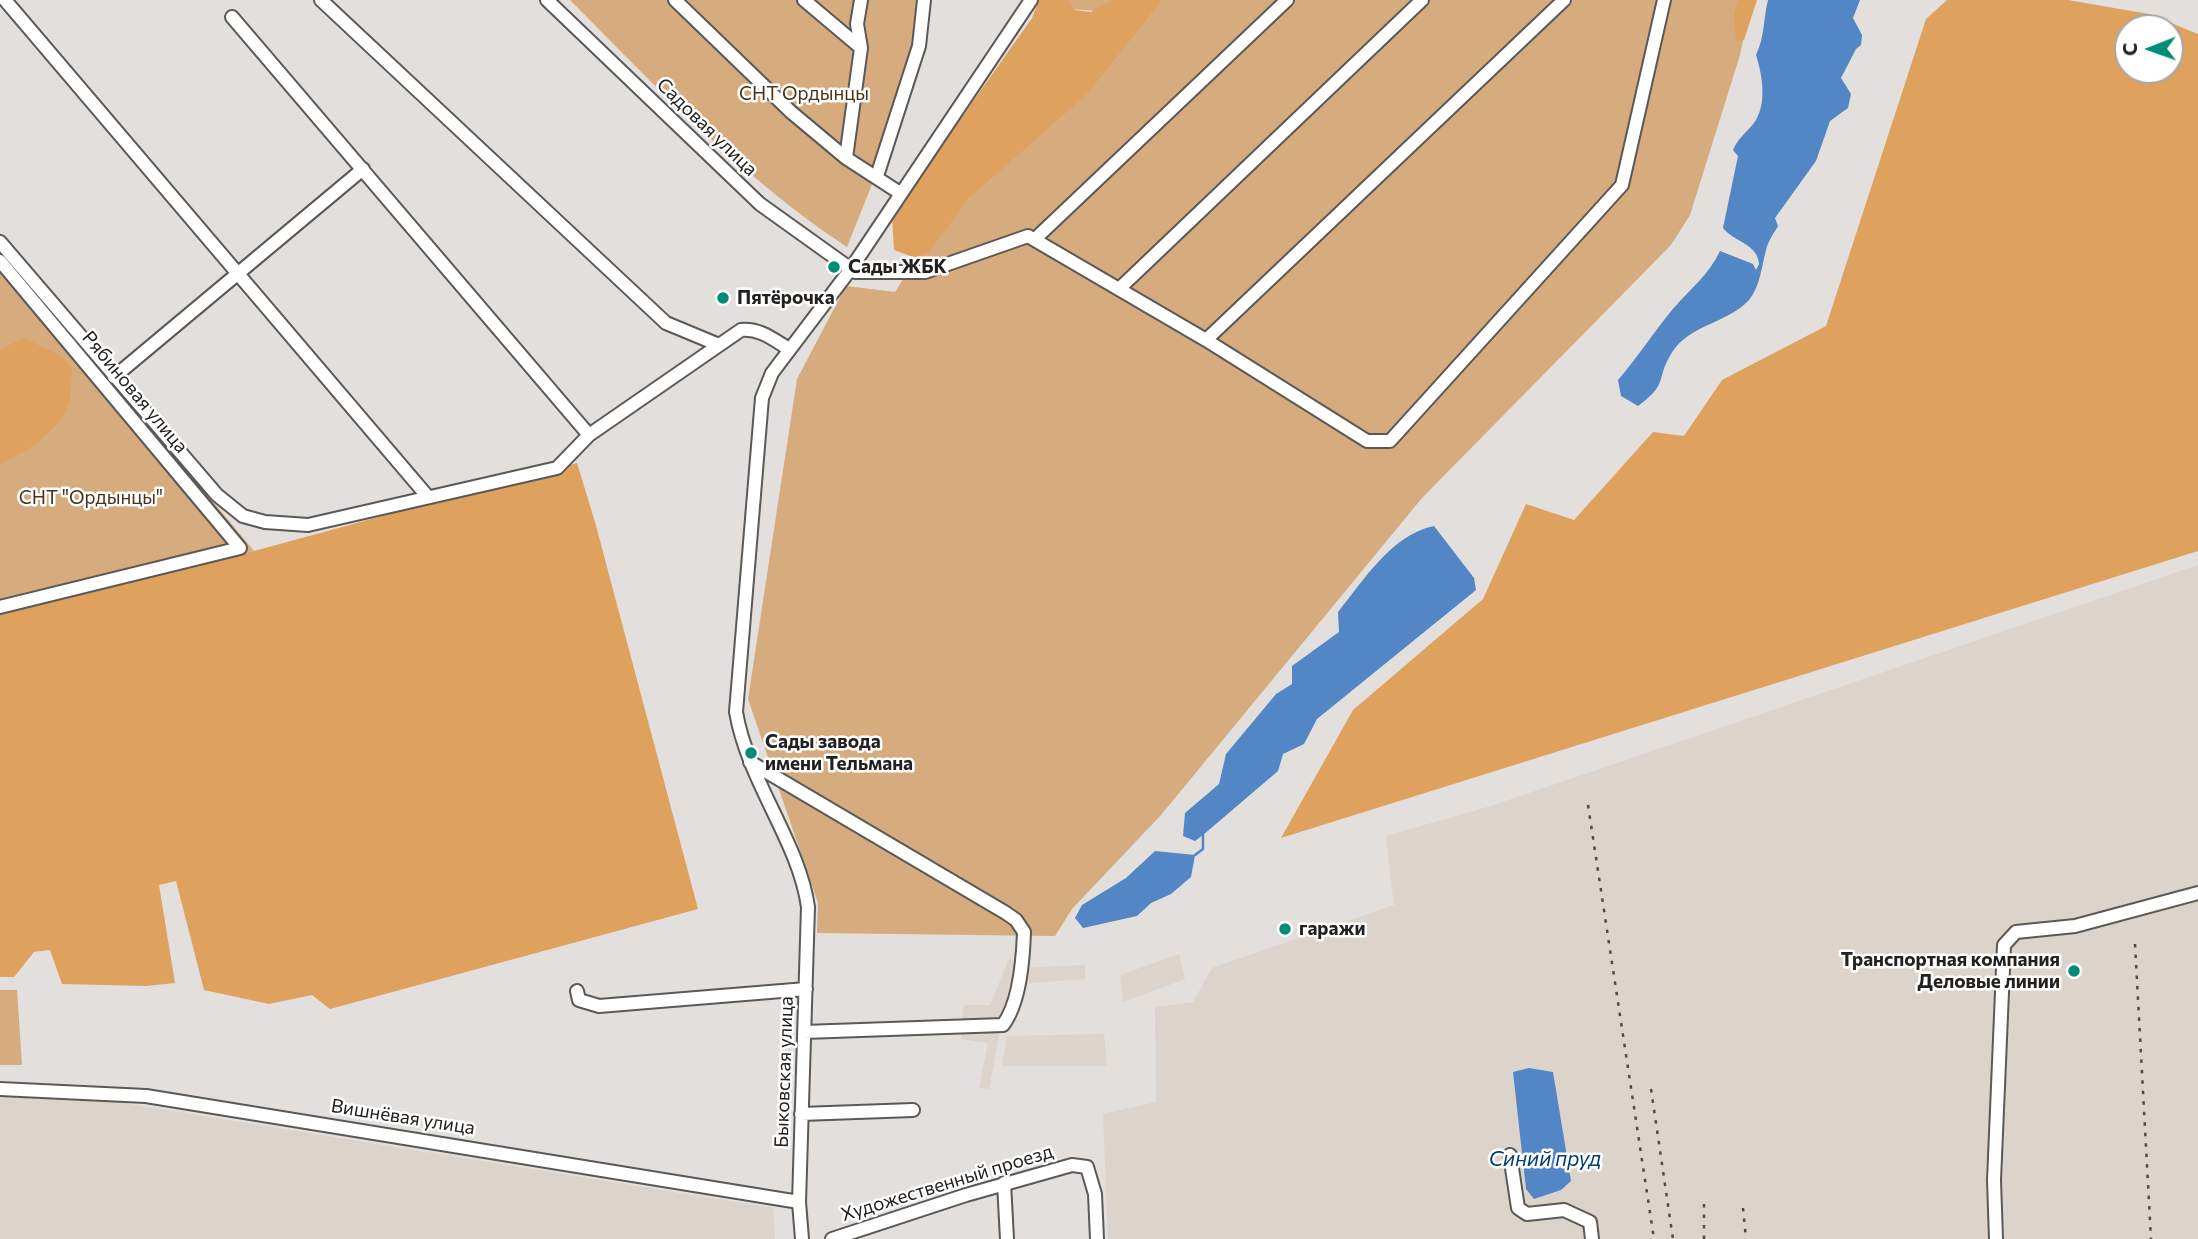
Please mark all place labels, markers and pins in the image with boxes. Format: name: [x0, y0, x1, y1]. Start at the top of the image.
place label: Сады ЖБК: [848, 256, 947, 278]
marker: Сады ЖБК: [826, 259, 842, 275]
place label: Пятёрочка: [737, 287, 835, 309]
marker: Пятёрочка: [715, 290, 731, 306]
place label: Сады завода имени Тельмана: [765, 731, 913, 775]
marker: Сады завода имени Тельмана: [743, 745, 759, 761]
place label: гаражи: [1299, 918, 1366, 940]
marker: гаражи: [1277, 921, 1293, 937]
place label: Транспортная компания Деловые линии: [1841, 949, 2060, 993]
marker: Транспортная компания Деловые линии: [2066, 963, 2082, 979]

